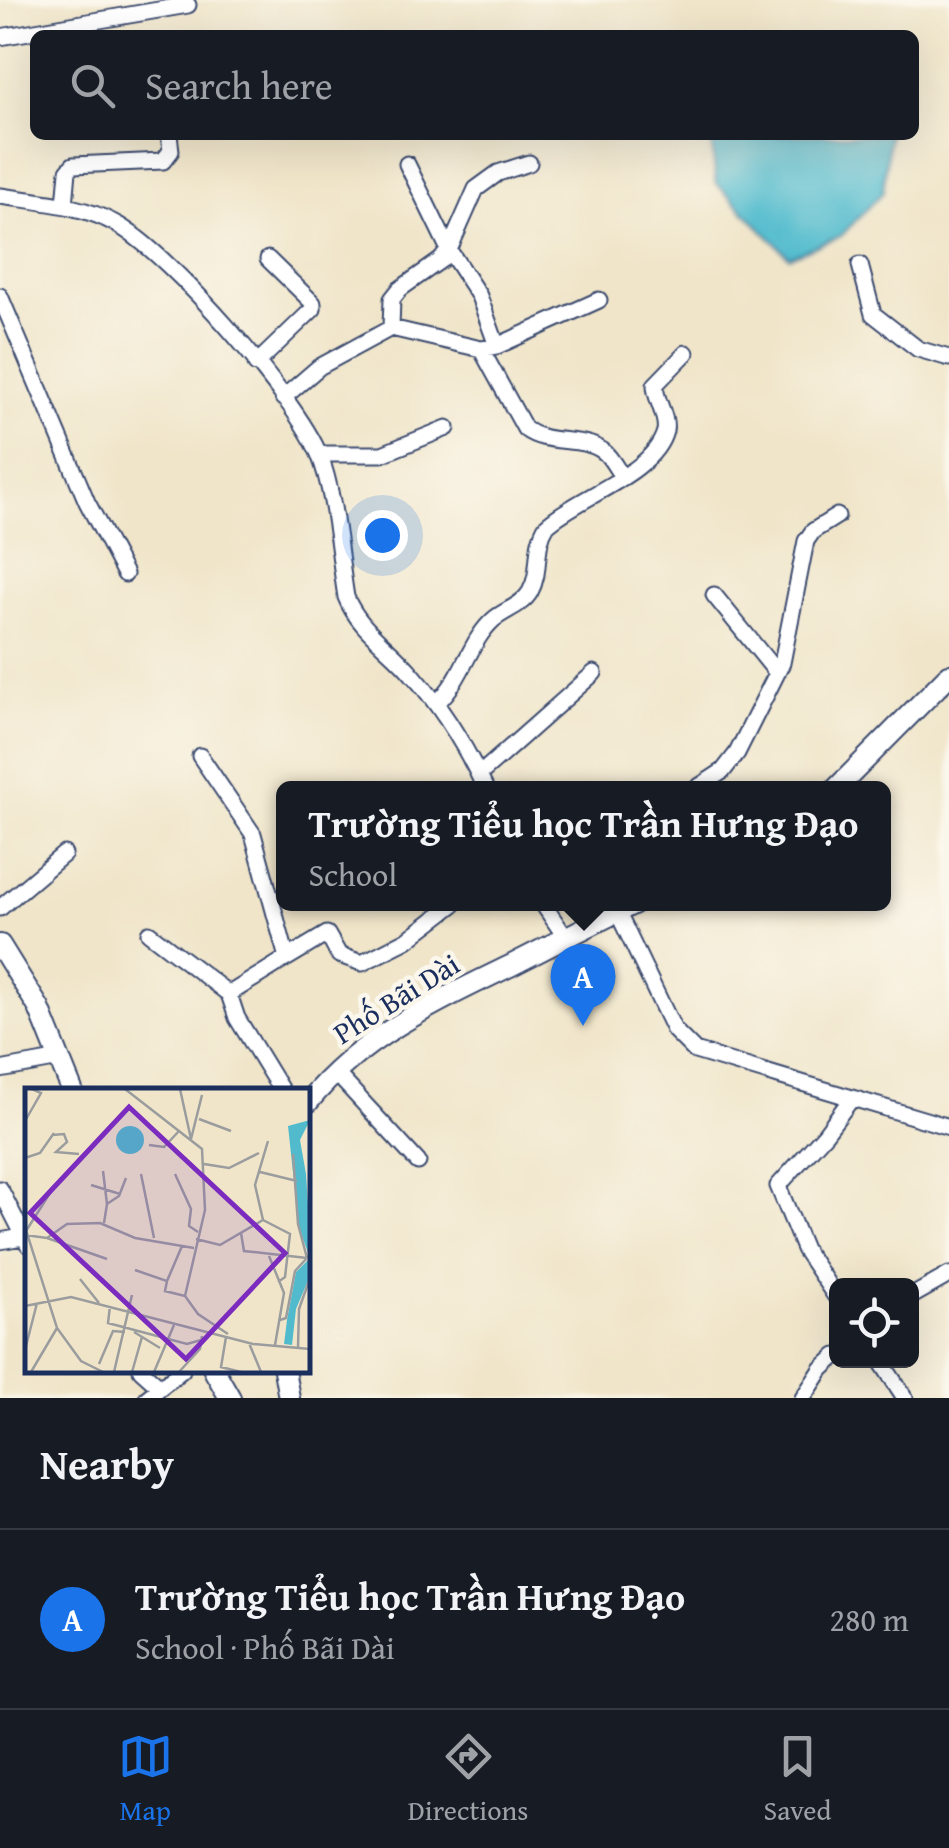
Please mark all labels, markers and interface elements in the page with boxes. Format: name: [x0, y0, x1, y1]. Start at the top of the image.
search box: [30, 30, 919, 140]
text: Search here: [145, 57, 333, 113]
icon: search: [65, 58, 120, 113]
your location: [357, 510, 408, 561]
popup: [276, 781, 891, 911]
text: Trường Tiểu học Trần Hưng Đạo: [308, 795, 859, 851]
text: School: [308, 851, 397, 898]
street label: Phố Bãi Dài: [324, 942, 468, 1054]
pin: A: [550, 944, 616, 1026]
inset map: [25, 1088, 310, 1373]
map controls: [829, 1278, 919, 1368]
button: locate: [829, 1278, 919, 1368]
text: Nearby: [40, 1433, 174, 1494]
text: Trường Tiểu học Trần Hưng Đạo: [135, 1568, 685, 1624]
text: A: [62, 1596, 83, 1643]
text: 280 m: [830, 1596, 909, 1643]
text: School · Phố Bãi Dài: [135, 1624, 395, 1671]
tab: Map: [118, 1729, 173, 1830]
tab: Directions: [408, 1729, 528, 1830]
tab: Saved: [764, 1729, 831, 1830]

